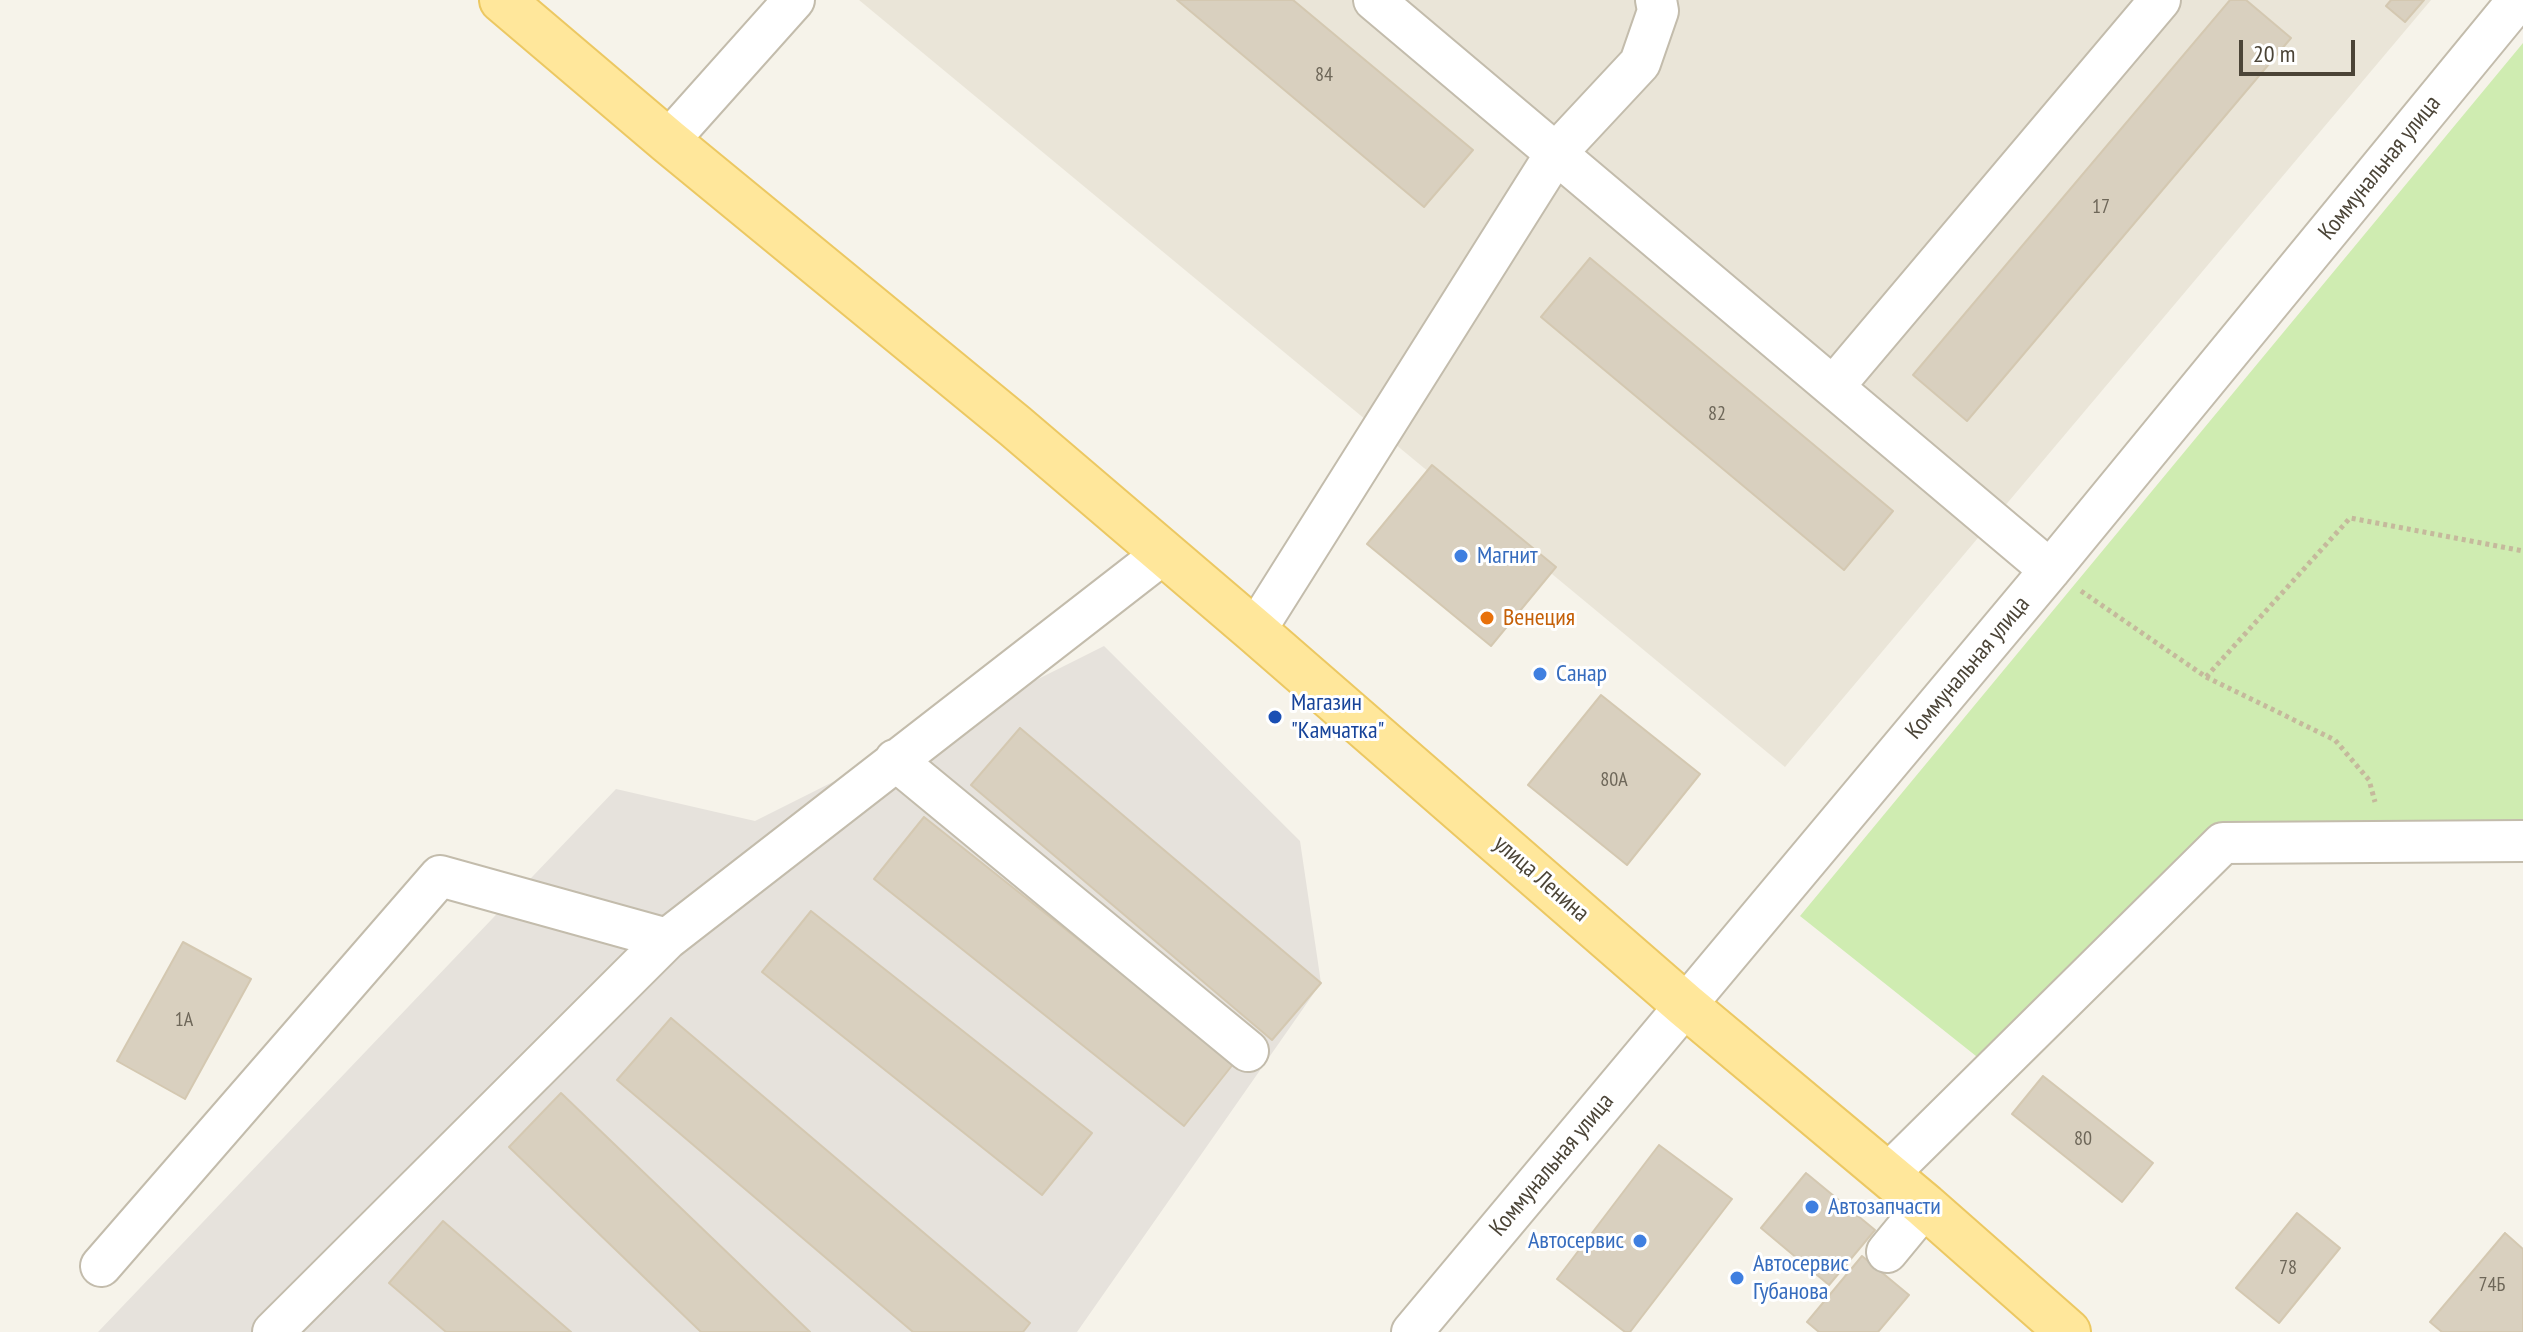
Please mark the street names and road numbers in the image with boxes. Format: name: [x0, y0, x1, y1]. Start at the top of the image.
street label: Коммунальная улица: [2313, 90, 2447, 246]
street label: Коммунальная улица: [1900, 591, 2036, 745]
street label: улица Ленина: [1487, 830, 1595, 928]
street label: Коммунальная улица: [1484, 1088, 1620, 1242]

